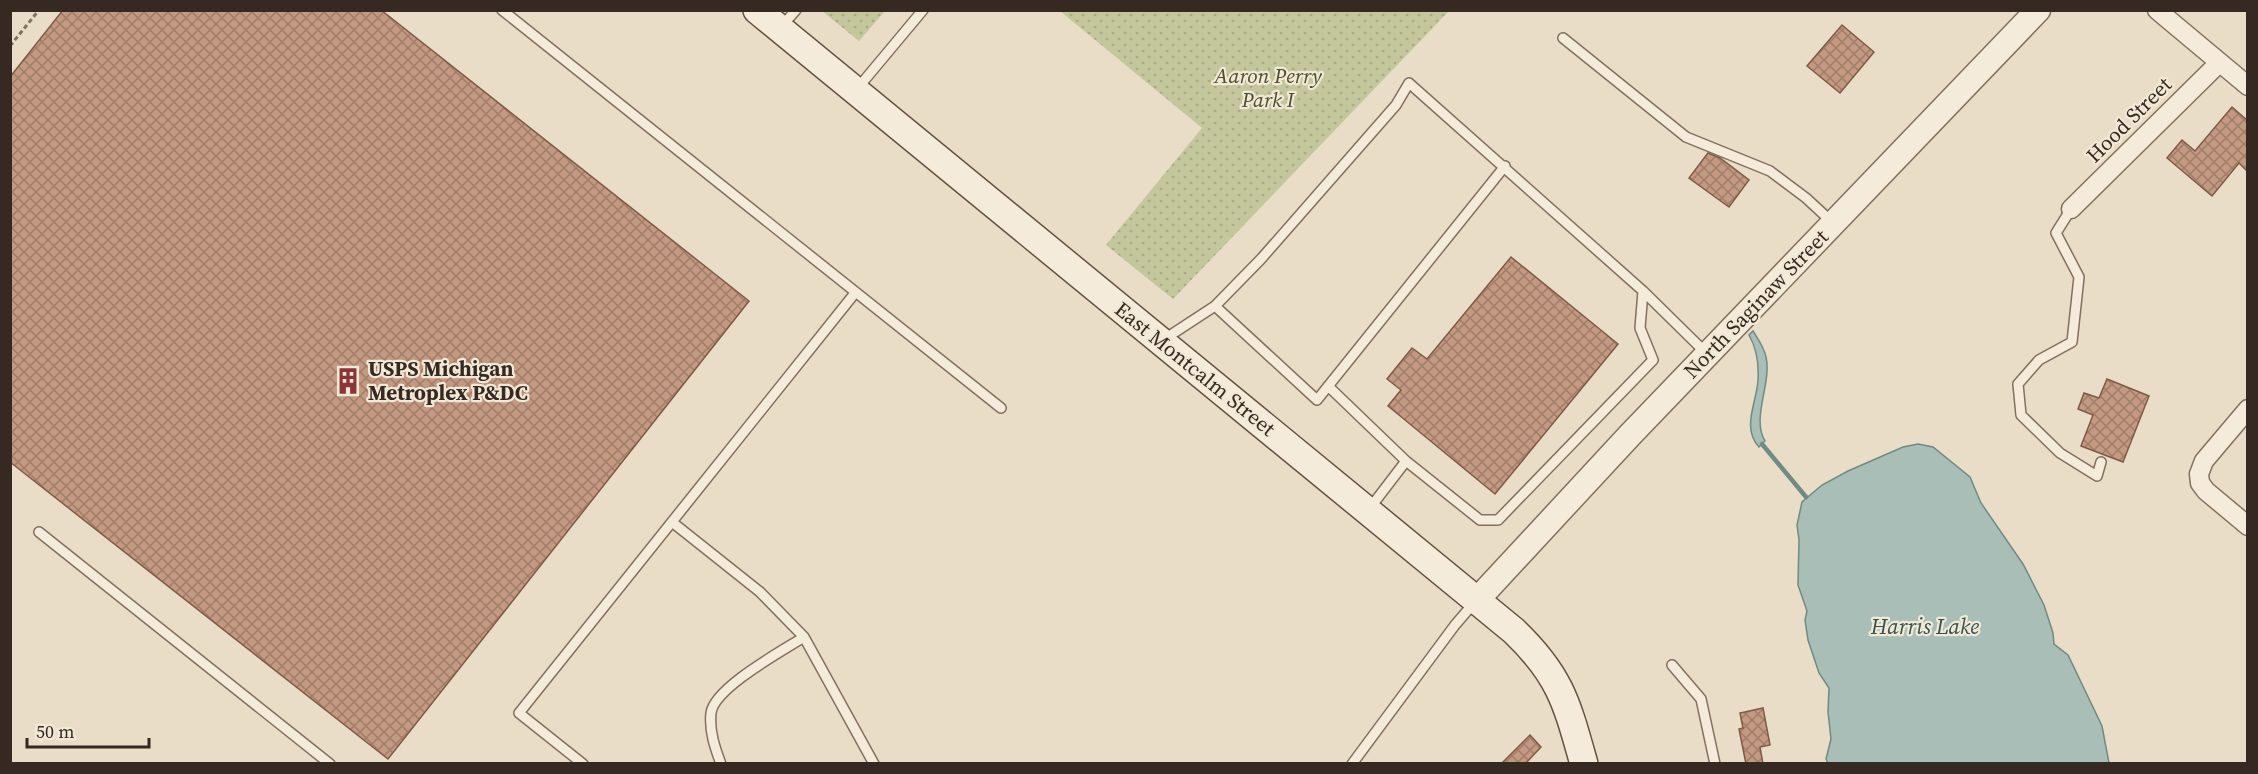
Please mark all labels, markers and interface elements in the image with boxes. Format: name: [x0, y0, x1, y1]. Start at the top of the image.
park label: Aaron Perry Park I: [1213, 61, 1323, 114]
street label: Hood Street: [2079, 70, 2178, 169]
street label: North Saginaw Street: [1677, 223, 1835, 385]
street label: East Montcalm Street: [1109, 295, 1282, 443]
place label: USPS Michigan Metroplex P&DC: [368, 354, 528, 407]
building icon: USPS Michigan Metroplex P&DC: [333, 366, 363, 396]
water label: Harris Lake: [1870, 611, 1979, 641]
scale bar: [27, 711, 148, 749]
text: 50 m: [36, 719, 74, 744]

